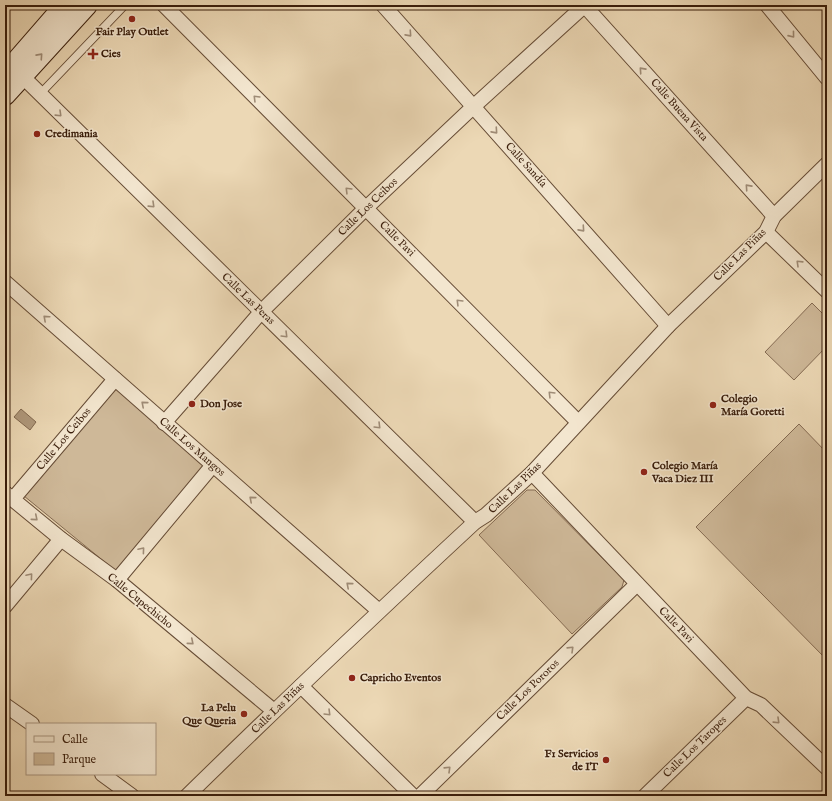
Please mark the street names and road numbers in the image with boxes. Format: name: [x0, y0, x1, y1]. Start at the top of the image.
street label: Calle Buena Vista: [647, 76, 711, 144]
street label: Calle Sandía: [502, 140, 550, 191]
street label: Calle Los Ceibos: [335, 175, 401, 239]
street label: Calle Pavi: [376, 218, 418, 260]
street label: Calle Las Piñas: [711, 226, 769, 284]
street label: Calle Las Peras: [218, 270, 278, 328]
street label: Calle Los Ceibos: [34, 405, 94, 473]
street label: Calle Los Mangos: [156, 415, 228, 480]
street label: Calle Las Piñas: [485, 459, 545, 517]
street label: Calle Cupechicho: [104, 570, 176, 632]
street label: Calle Pavi: [655, 604, 697, 646]
street label: Calle Los Pororos: [494, 656, 562, 724]
street label: Calle Las Piñas: [248, 679, 308, 737]
street label: Calle Los Taropes: [660, 713, 730, 781]

